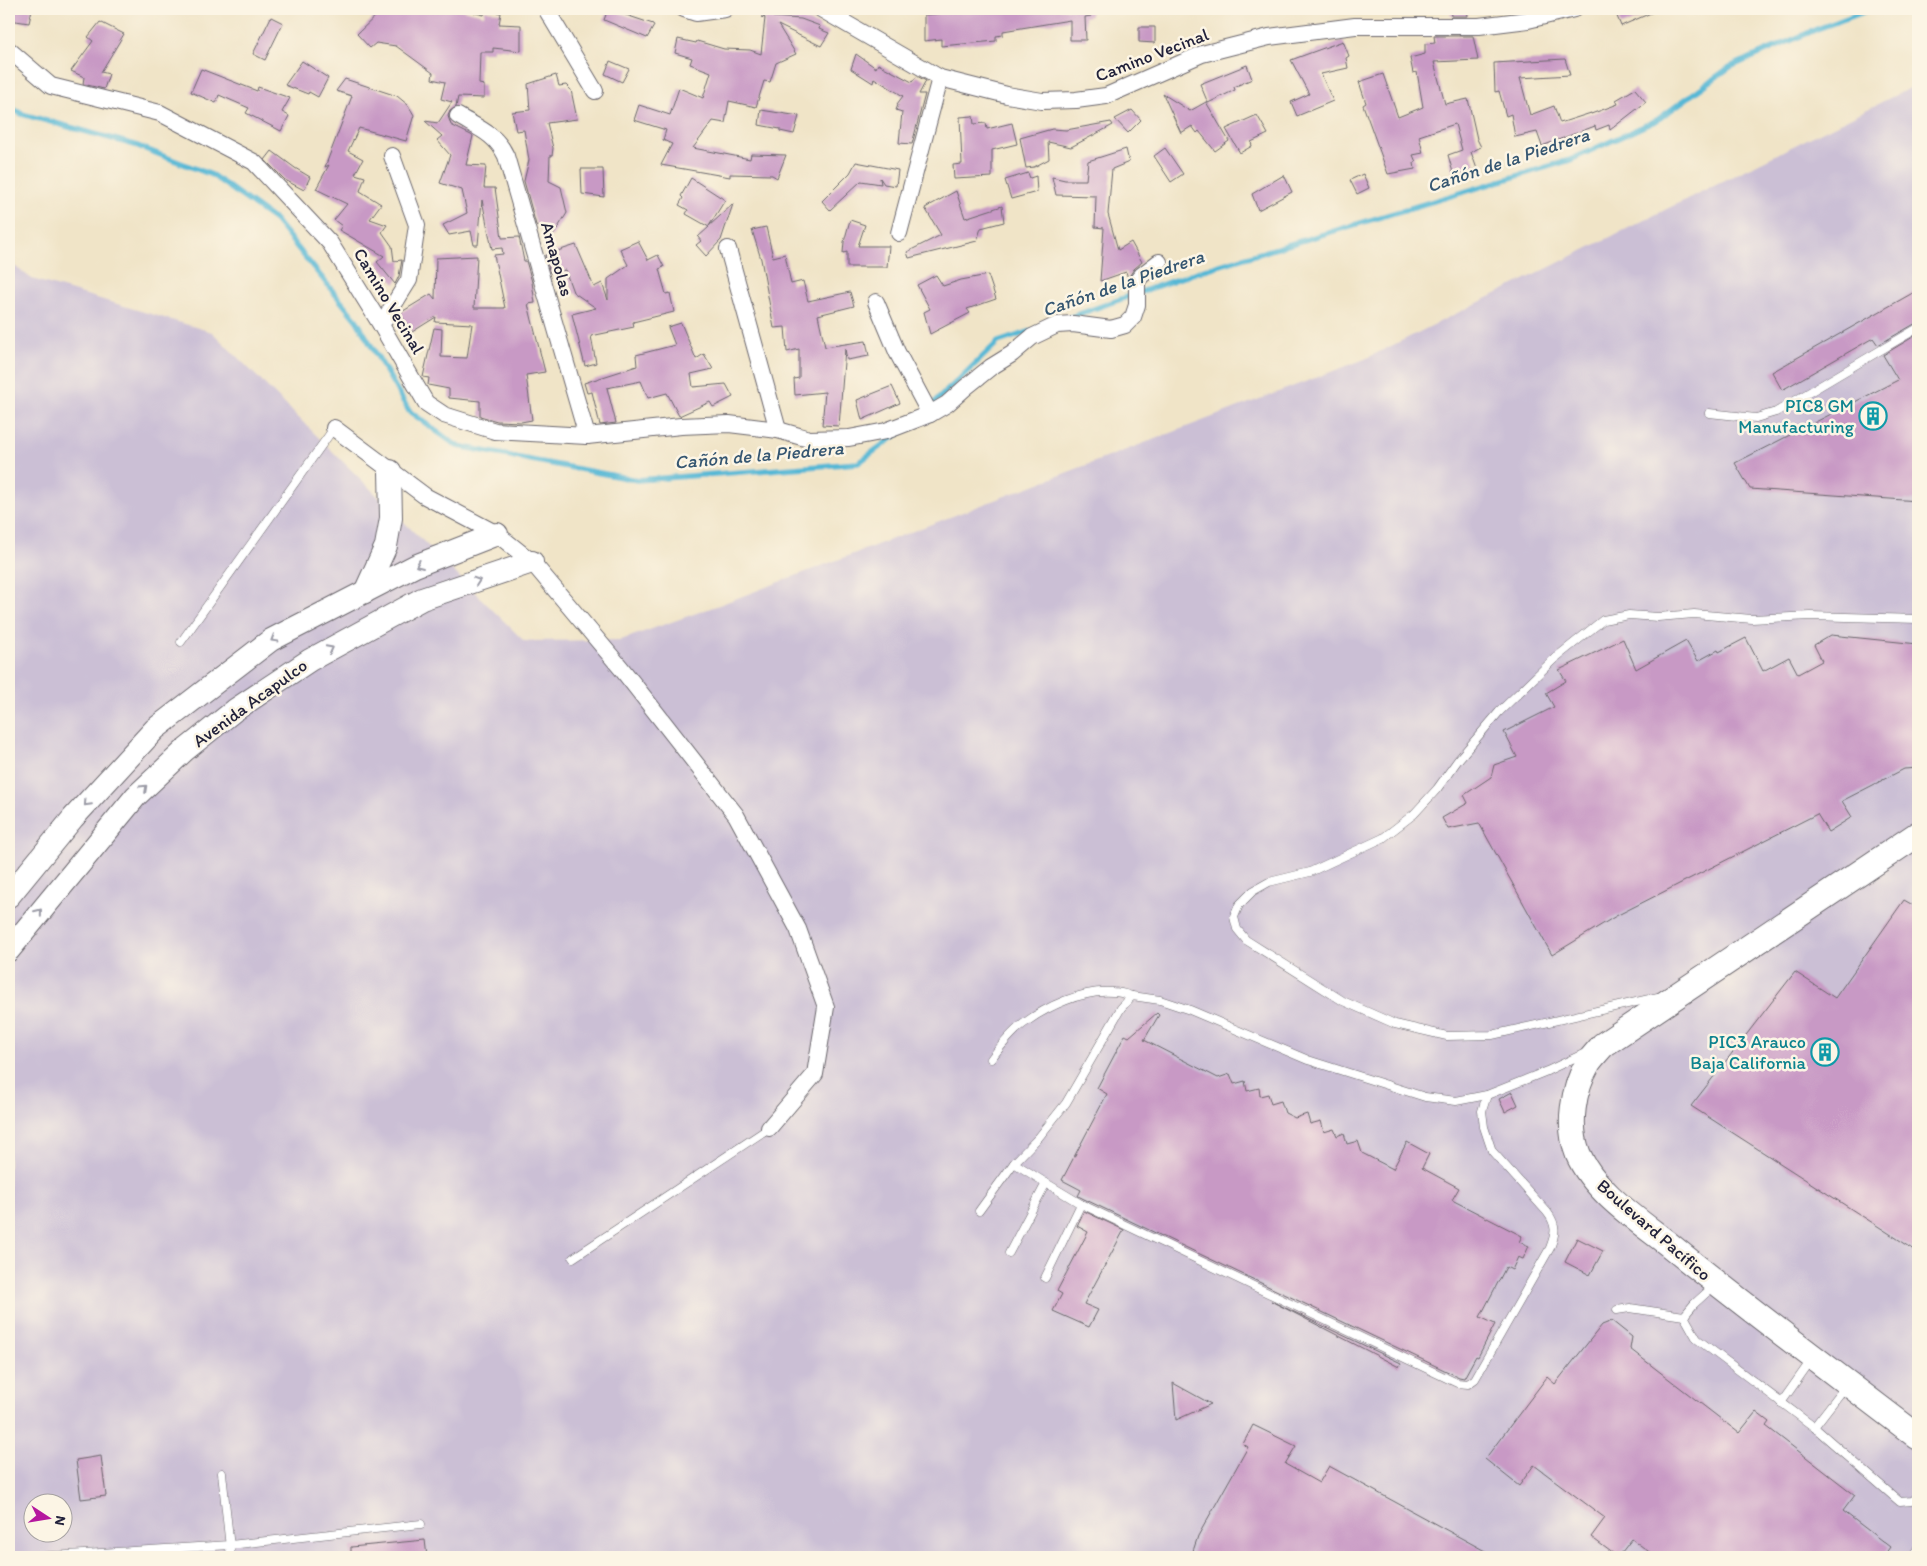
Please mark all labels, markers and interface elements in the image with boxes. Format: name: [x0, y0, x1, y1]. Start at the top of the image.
street label: Camino Vecinal: [1092, 23, 1212, 87]
water label: Cañón de la Piedrera: [1424, 123, 1592, 197]
street label: Amapolas: [536, 219, 578, 299]
street label: Camino Vecinal: [349, 244, 429, 358]
water label: Cañón de la Piedrera: [1039, 244, 1207, 321]
place label: PIC8 GM Manufacturing: [1738, 395, 1855, 438]
building icon: PIC8 GM Manufacturing: [1858, 401, 1888, 431]
water label: Cañón de la Piedrera: [674, 436, 845, 474]
one-way arrow: [415, 559, 424, 569]
one-way arrow: [472, 577, 480, 587]
one-way arrow: [271, 633, 280, 643]
one-way arrow: [324, 645, 333, 655]
street label: Avenida Acapulco: [188, 654, 312, 752]
one-way arrow: [139, 785, 148, 794]
one-way arrow: [84, 798, 93, 807]
one-way arrow: [34, 909, 43, 918]
place label: PIC3 Arauco Baja California: [1690, 1031, 1807, 1074]
building icon: PIC3 Arauco Baja California: [1810, 1037, 1840, 1067]
street label: Boulevard Pacífico: [1592, 1174, 1716, 1286]
north arrow: [22, 1494, 72, 1544]
text: N: [51, 1514, 70, 1527]

